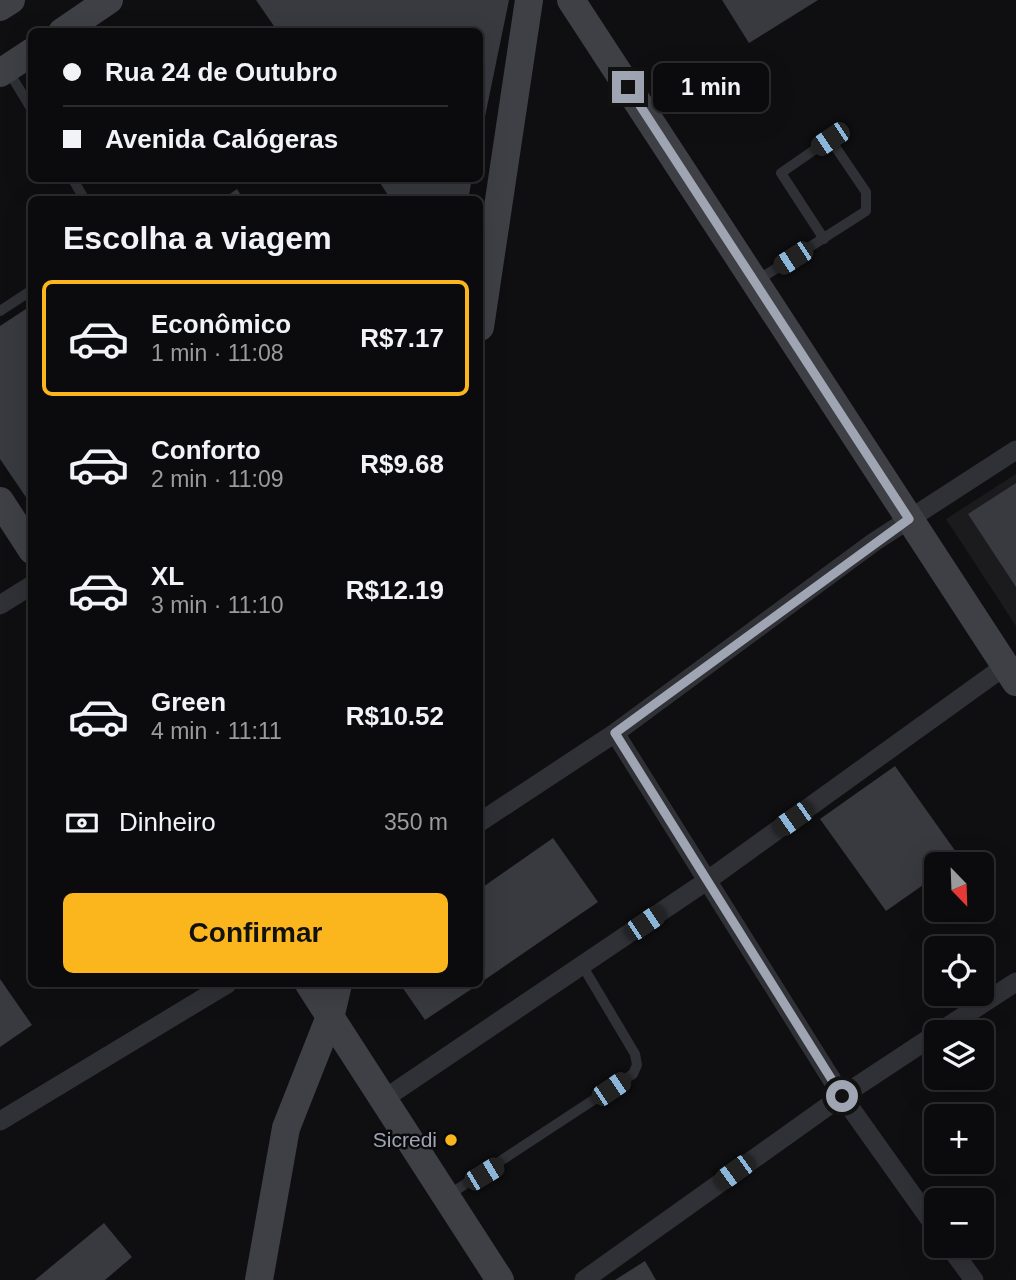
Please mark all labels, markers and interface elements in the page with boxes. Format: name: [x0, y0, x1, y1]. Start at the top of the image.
text: Rua 24 de Outubro: [105, 57, 338, 87]
callout: 1 min: [652, 62, 768, 112]
route end: [612, 71, 644, 103]
text: 1 min: [681, 74, 741, 100]
car: [807, 119, 854, 159]
text: Avenida Calógeras: [105, 124, 338, 154]
text: Escolha a viagem: [63, 220, 332, 256]
car: [770, 238, 817, 278]
icon: car: [67, 307, 130, 370]
text: Econômico: [151, 309, 291, 339]
text: R$7.17: [360, 323, 444, 353]
text: 1 min · 11:08: [151, 340, 284, 366]
icon: car: [67, 433, 130, 496]
text: Conforto: [151, 435, 261, 465]
text: R$9.68: [360, 449, 444, 479]
text: 2 min · 11:09: [151, 466, 284, 492]
icon: car: [67, 559, 130, 622]
text: XL: [151, 561, 184, 591]
text: R$12.19: [346, 575, 444, 605]
text: 3 min · 11:10: [151, 592, 284, 618]
icon: car: [67, 685, 130, 748]
text: Green: [151, 687, 226, 717]
text: R$10.52: [346, 701, 444, 731]
text: 4 min · 11:11: [151, 718, 282, 744]
car: [770, 798, 817, 840]
icon: cash: [63, 804, 101, 842]
text: Dinheiro: [119, 807, 216, 837]
text: 350 m: [384, 809, 448, 835]
north arrow: [924, 852, 994, 922]
map controls: [924, 852, 994, 1258]
button: Confirmar: [63, 893, 448, 973]
car: [622, 903, 669, 943]
button: locate: [924, 936, 994, 1006]
button: layers: [924, 1020, 994, 1090]
car: [588, 1069, 635, 1109]
route start: [826, 1080, 858, 1112]
button: +: [924, 1104, 994, 1174]
place label: Sicredi: [373, 1128, 437, 1151]
marker: Sicredi: [443, 1132, 459, 1148]
car: [711, 1151, 758, 1193]
car: [461, 1154, 508, 1194]
button: −: [924, 1188, 994, 1258]

